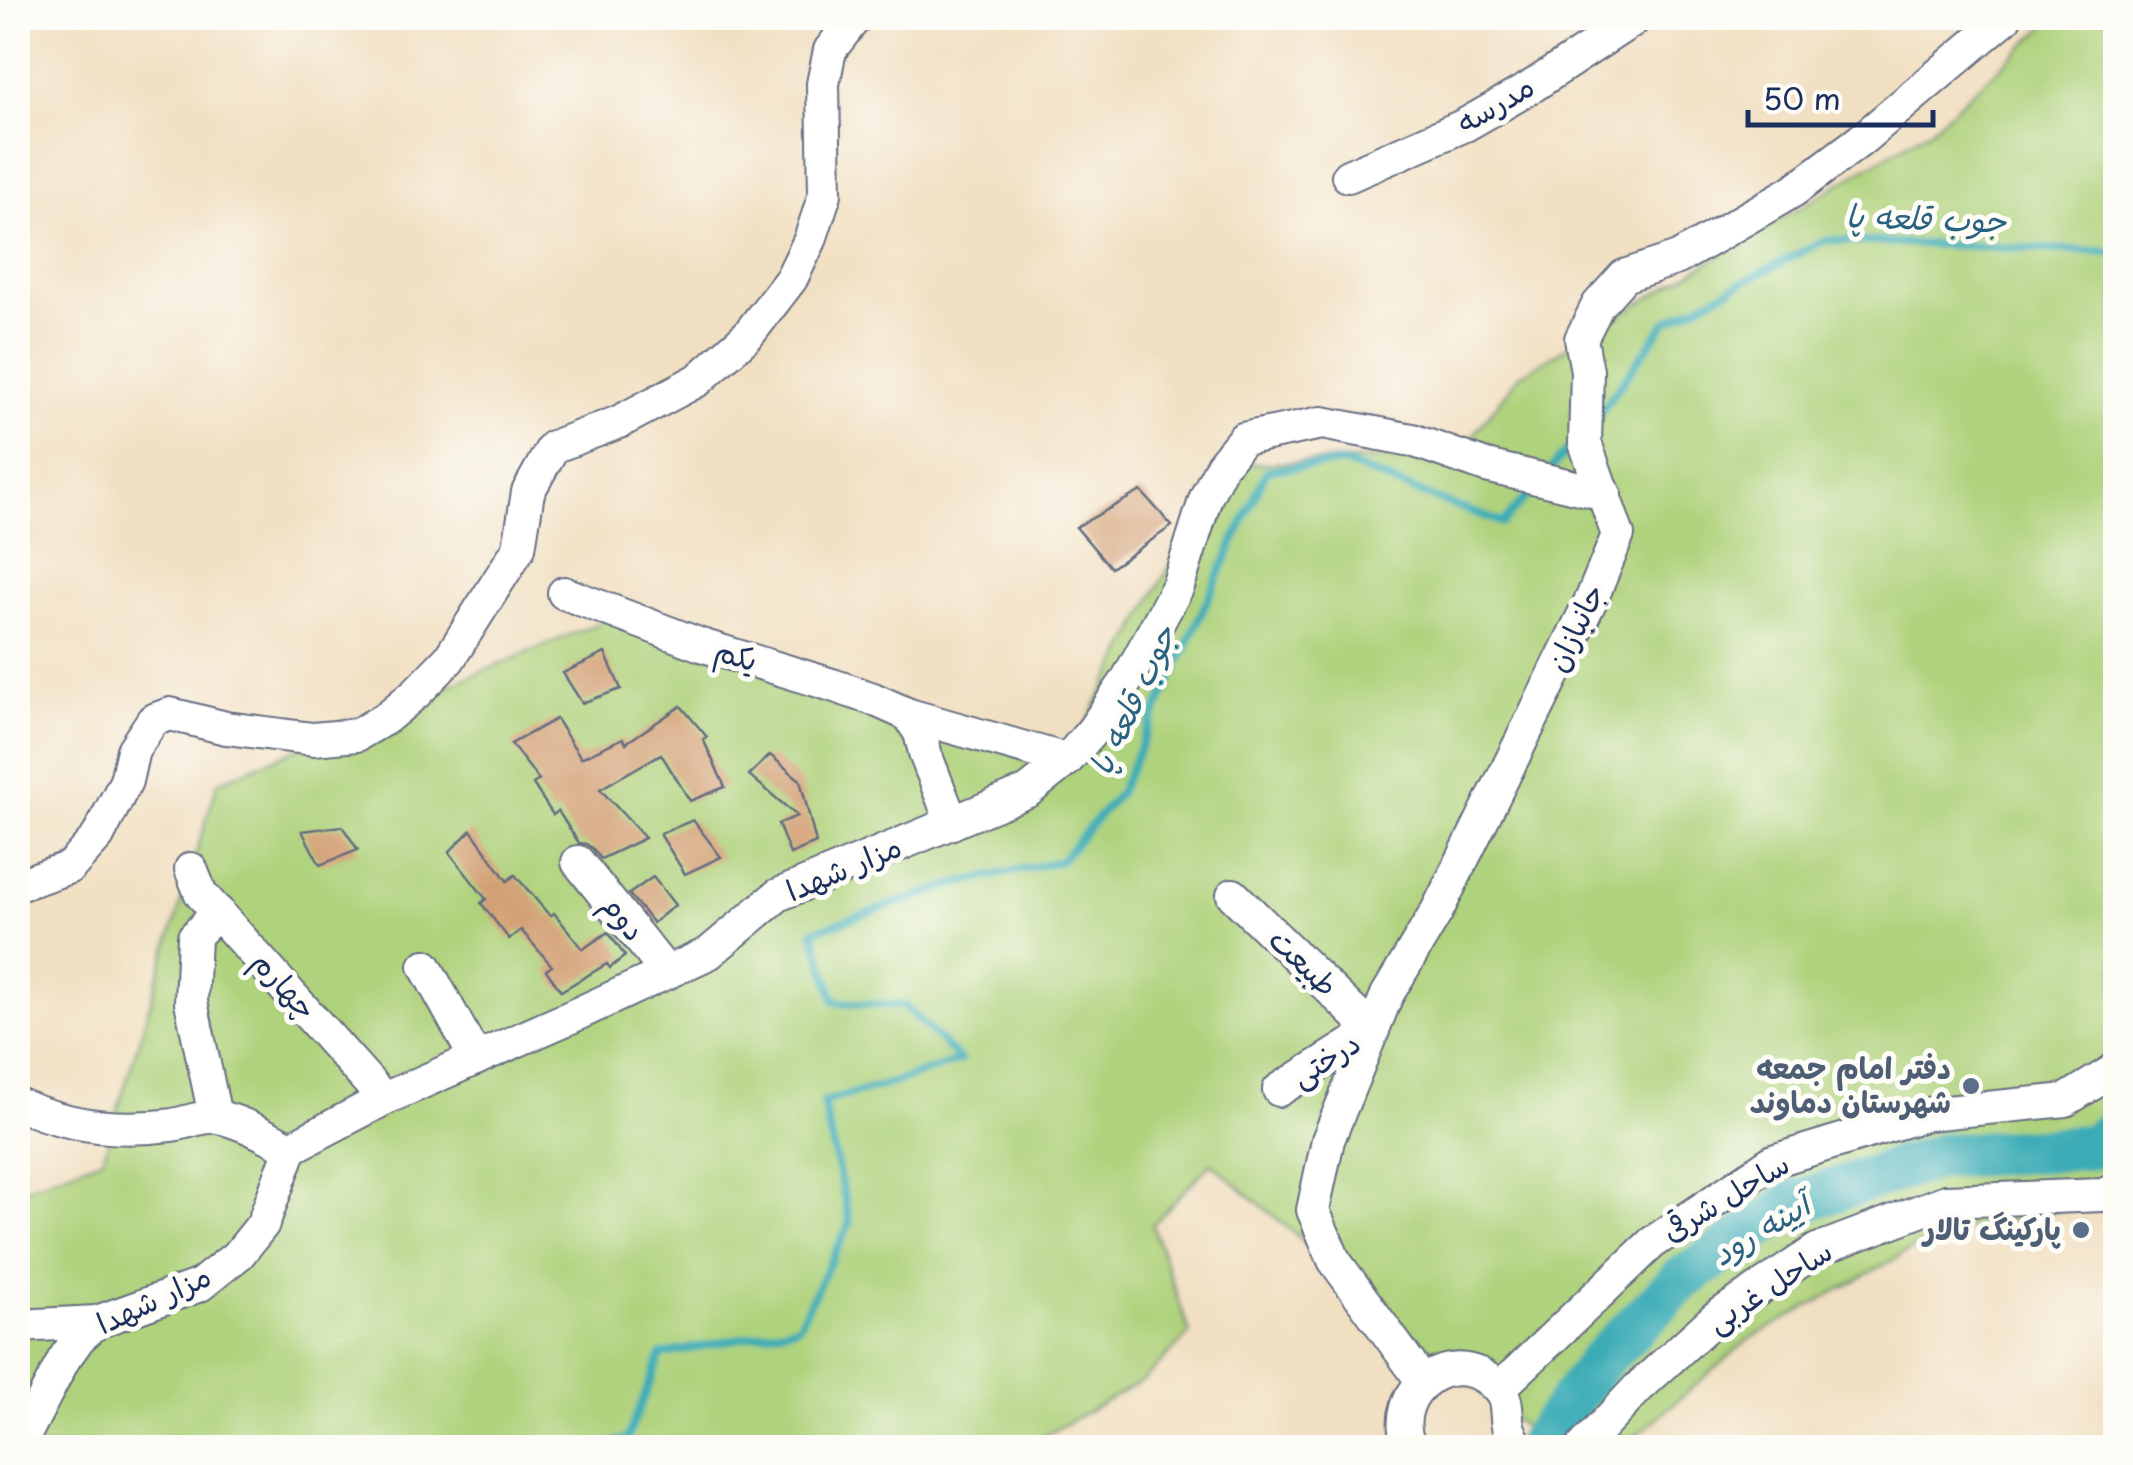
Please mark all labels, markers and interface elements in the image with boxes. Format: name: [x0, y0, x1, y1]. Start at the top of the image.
street label: مدرسه: [1448, 63, 1542, 143]
scale bar: [1748, 65, 1933, 127]
text: 50 m: [1763, 75, 1841, 120]
water label: جوب قلعه پا: [1845, 190, 2008, 244]
street label: جانبازان: [1533, 575, 1614, 679]
water label: جوب قلعه پا: [1075, 615, 1187, 782]
street label: یکم: [709, 626, 764, 683]
street label: مزار شهدا: [778, 822, 908, 911]
street label: دوم: [590, 883, 658, 951]
street label: طبیعت: [1260, 917, 1350, 1006]
street label: چهارم: [241, 940, 329, 1030]
street label: درختی: [1281, 1019, 1368, 1097]
place label: دفتر امام جمعه شهرستان دماوند: [1750, 1044, 1951, 1123]
marker: دفتر امام جمعه شهرستان دماوند: [1960, 1075, 1982, 1097]
street label: ساحل شرقی: [1652, 1140, 1797, 1252]
water label: آیینه رود: [1702, 1176, 1825, 1276]
place label: پارکینگ تالار: [1920, 1205, 2061, 1250]
marker: پارکینگ تالار: [2070, 1219, 2092, 1241]
street label: ساحل غربی: [1697, 1227, 1840, 1342]
street label: مزار شهدا: [88, 1252, 218, 1344]

